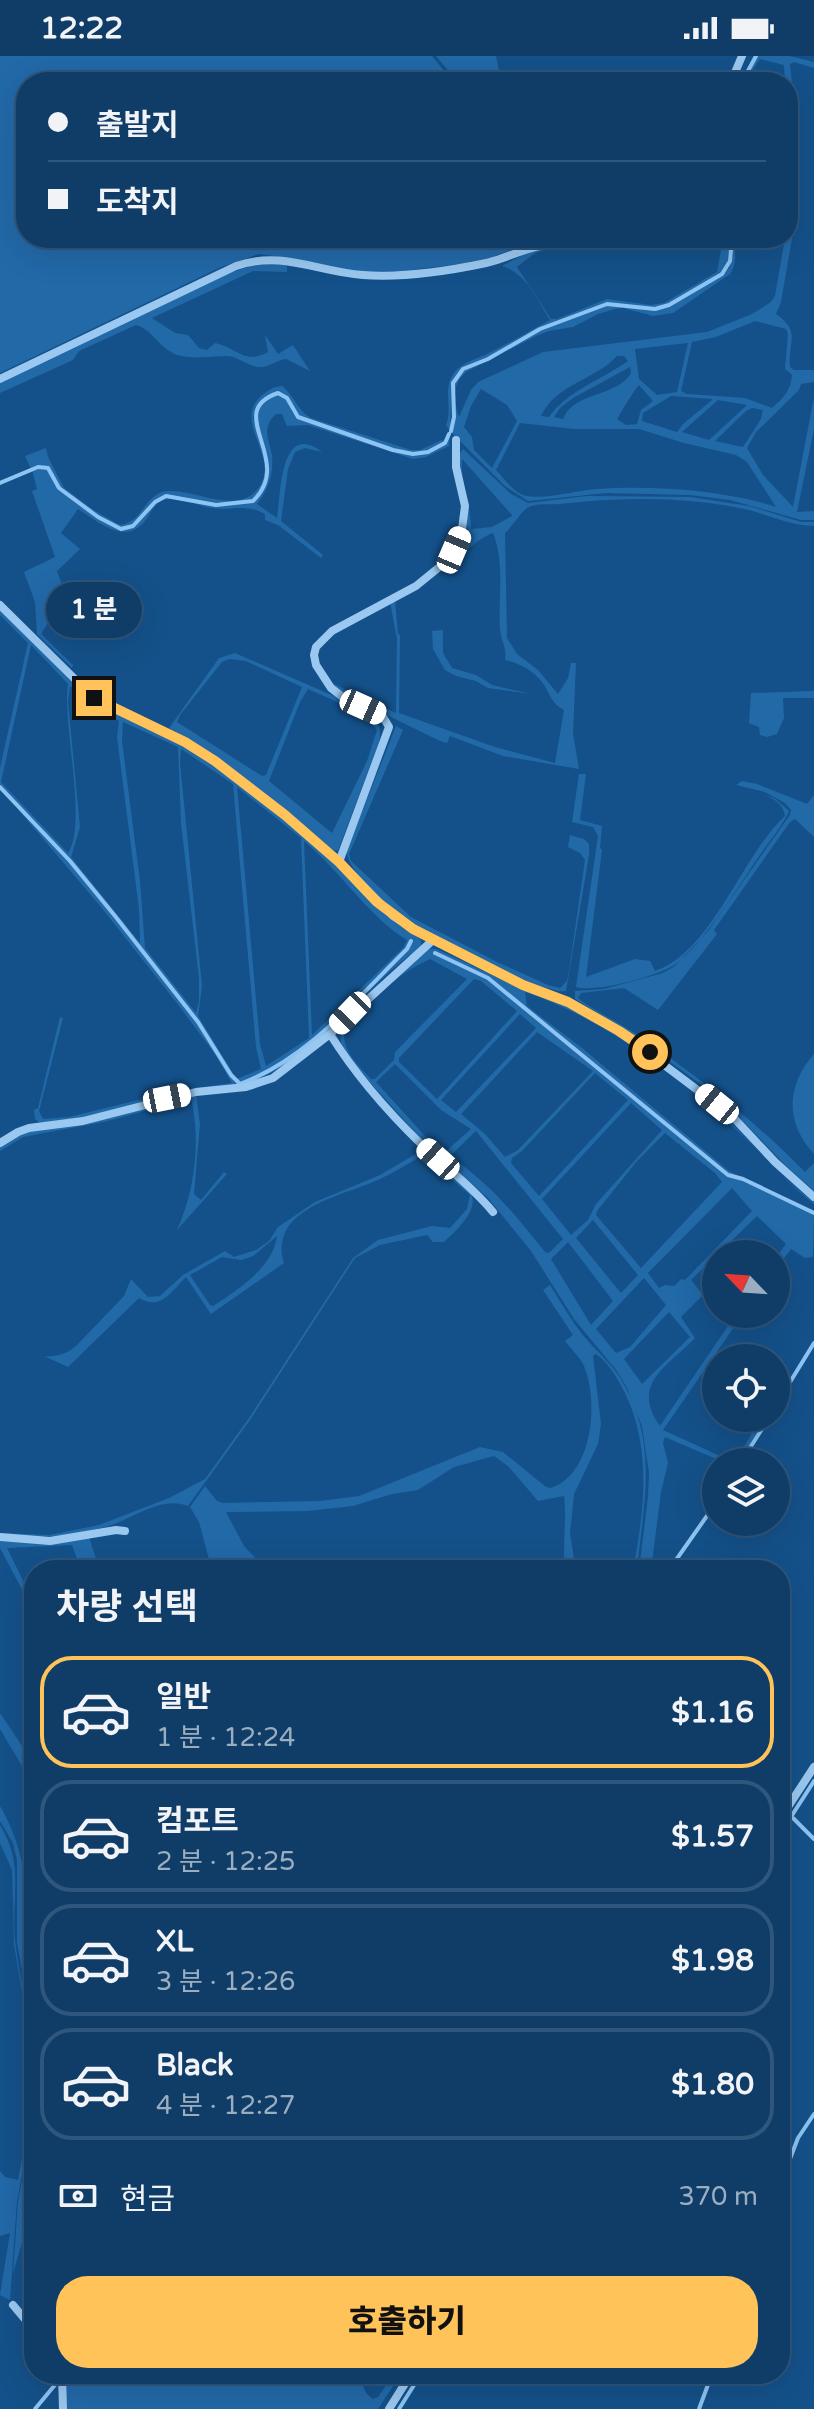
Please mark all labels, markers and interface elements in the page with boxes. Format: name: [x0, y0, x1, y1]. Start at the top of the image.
text: 12:22: [40, 10, 123, 47]
text: 출발지: [96, 107, 179, 144]
text: 도착지: [96, 184, 179, 221]
car: [434, 523, 474, 577]
callout: 1 분: [46, 582, 142, 638]
text: 1 분: [70, 594, 118, 625]
route end: [76, 680, 112, 716]
car: [336, 686, 390, 728]
car: [325, 987, 375, 1039]
route start: [632, 1034, 668, 1070]
car: [691, 1080, 743, 1128]
car: [141, 1082, 193, 1114]
car: [412, 1134, 464, 1184]
north arrow: [702, 1240, 790, 1328]
map controls: [702, 1240, 790, 1536]
button: locate: [702, 1344, 790, 1432]
button: layers: [702, 1448, 790, 1536]
text: 차량 선택: [56, 1586, 198, 1629]
icon: car: [60, 1676, 132, 1748]
text: 일반: [156, 1679, 211, 1716]
text: $1.16: [671, 1694, 754, 1731]
text: 1 분 · 12:24: [156, 1722, 295, 1753]
icon: car: [60, 1800, 132, 1872]
text: 컴포트: [156, 1803, 239, 1840]
text: $1.57: [671, 1818, 754, 1855]
text: 2 분 · 12:25: [156, 1846, 295, 1877]
text: XL: [156, 1923, 193, 1960]
icon: car: [60, 1924, 132, 1996]
text: $1.98: [671, 1942, 754, 1979]
text: 3 분 · 12:26: [156, 1966, 295, 1997]
text: Black: [156, 2047, 233, 2084]
icon: car: [60, 2048, 132, 2120]
text: $1.80: [671, 2066, 754, 2103]
text: 4 분 · 12:27: [156, 2090, 295, 2121]
icon: cash: [56, 2174, 100, 2218]
text: 현금: [120, 2181, 175, 2218]
text: 370 m: [678, 2181, 758, 2212]
button: 호출하기: [56, 2276, 758, 2368]

